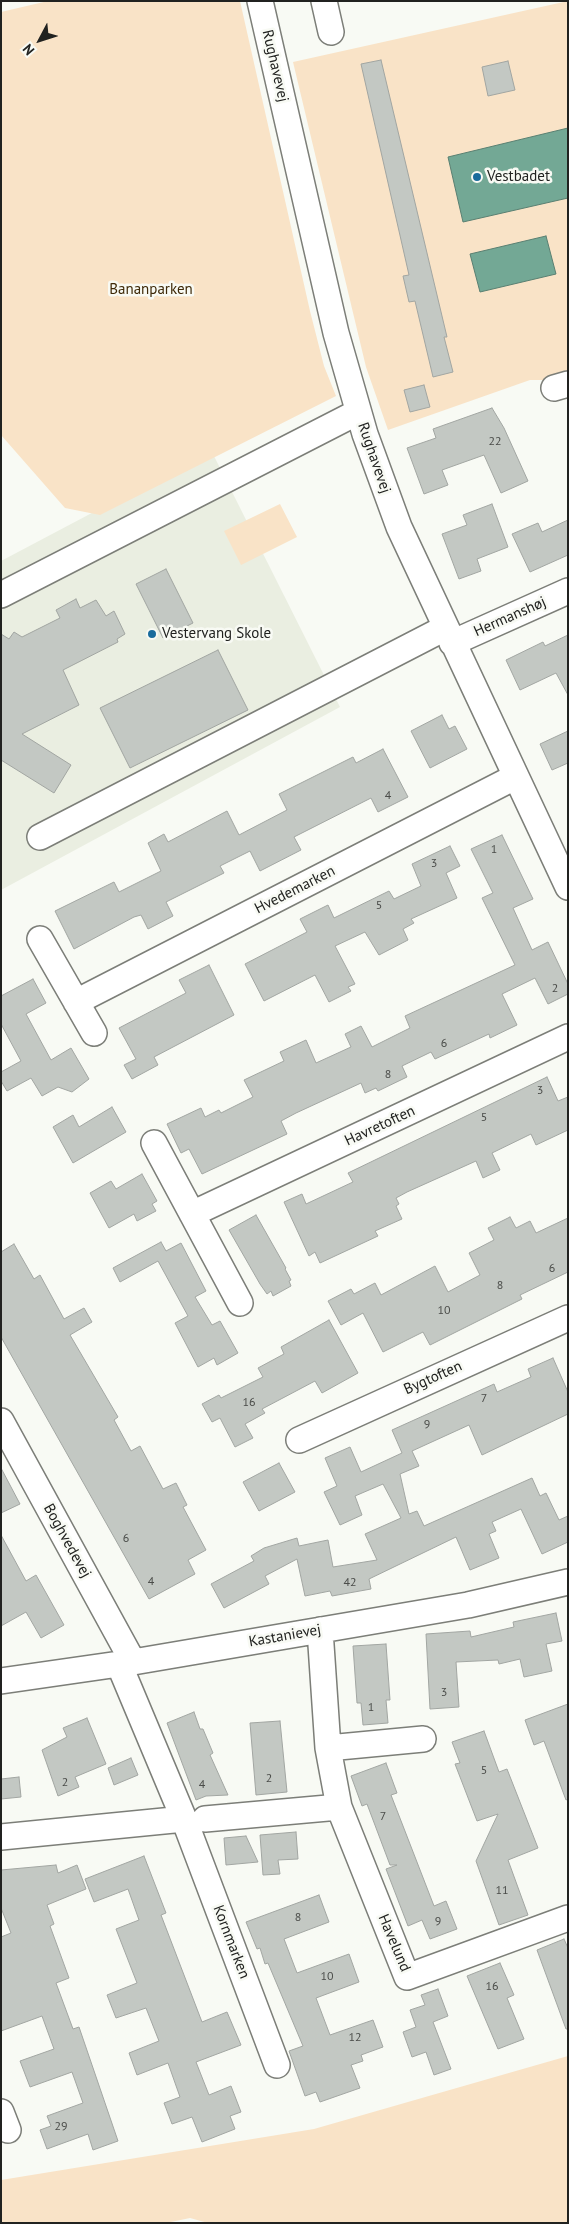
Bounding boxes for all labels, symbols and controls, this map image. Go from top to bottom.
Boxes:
north arrow [15,15,65,65]
street label: Rughavevej [258,28,292,104]
text: N [19,40,38,59]
place label: Vestbadet [487,168,550,186]
marker: Vestbadet [471,171,483,183]
park label: Bananparken [109,281,193,299]
street label: Rughavevej [354,420,394,496]
house number: 22 [488,435,502,449]
street label: Hermanshøj [471,593,549,641]
place label: Vestervang Skole [162,625,271,643]
marker: Vestervang Skole [146,628,158,640]
house number: 4 [385,789,391,803]
house number: 1 [491,843,497,857]
house number: 3 [431,857,437,871]
street label: Hvedemarken [252,862,338,918]
house number: 5 [376,899,382,913]
house number: 2 [552,982,558,996]
house number: 6 [441,1037,447,1051]
house number: 8 [385,1068,391,1082]
house number: 3 [537,1084,543,1098]
street label: Havretoften [342,1102,418,1150]
house number: 5 [481,1111,487,1125]
house number: 6 [549,1262,555,1276]
house number: 8 [497,1279,503,1293]
house number: 10 [437,1304,451,1318]
street label: Bygtoften [401,1357,465,1399]
house number: 7 [481,1392,487,1406]
house number: 16 [242,1396,256,1410]
house number: 9 [424,1418,430,1432]
street label: Boghvedevej [39,1501,95,1581]
house number: 6 [123,1532,129,1546]
house number: 4 [148,1575,154,1589]
house number: 42 [343,1576,357,1590]
street label: Kastanievej [247,1621,323,1651]
house number: 3 [441,1686,447,1700]
house number: 1 [368,1701,374,1715]
house number: 5 [481,1764,487,1778]
house number: 2 [266,1772,272,1786]
house number: 2 [62,1776,68,1790]
house number: 4 [199,1778,205,1792]
house number: 7 [380,1810,386,1824]
house number: 11 [495,1884,509,1898]
street label: Kornmarken [209,1903,253,1981]
house number: 8 [295,1911,301,1925]
street label: Havelund [374,1911,414,1975]
house number: 9 [435,1915,441,1929]
house number: 10 [320,1970,334,1984]
house number: 16 [485,1980,499,1994]
house number: 12 [348,2031,362,2045]
house number: 29 [54,2120,68,2134]

